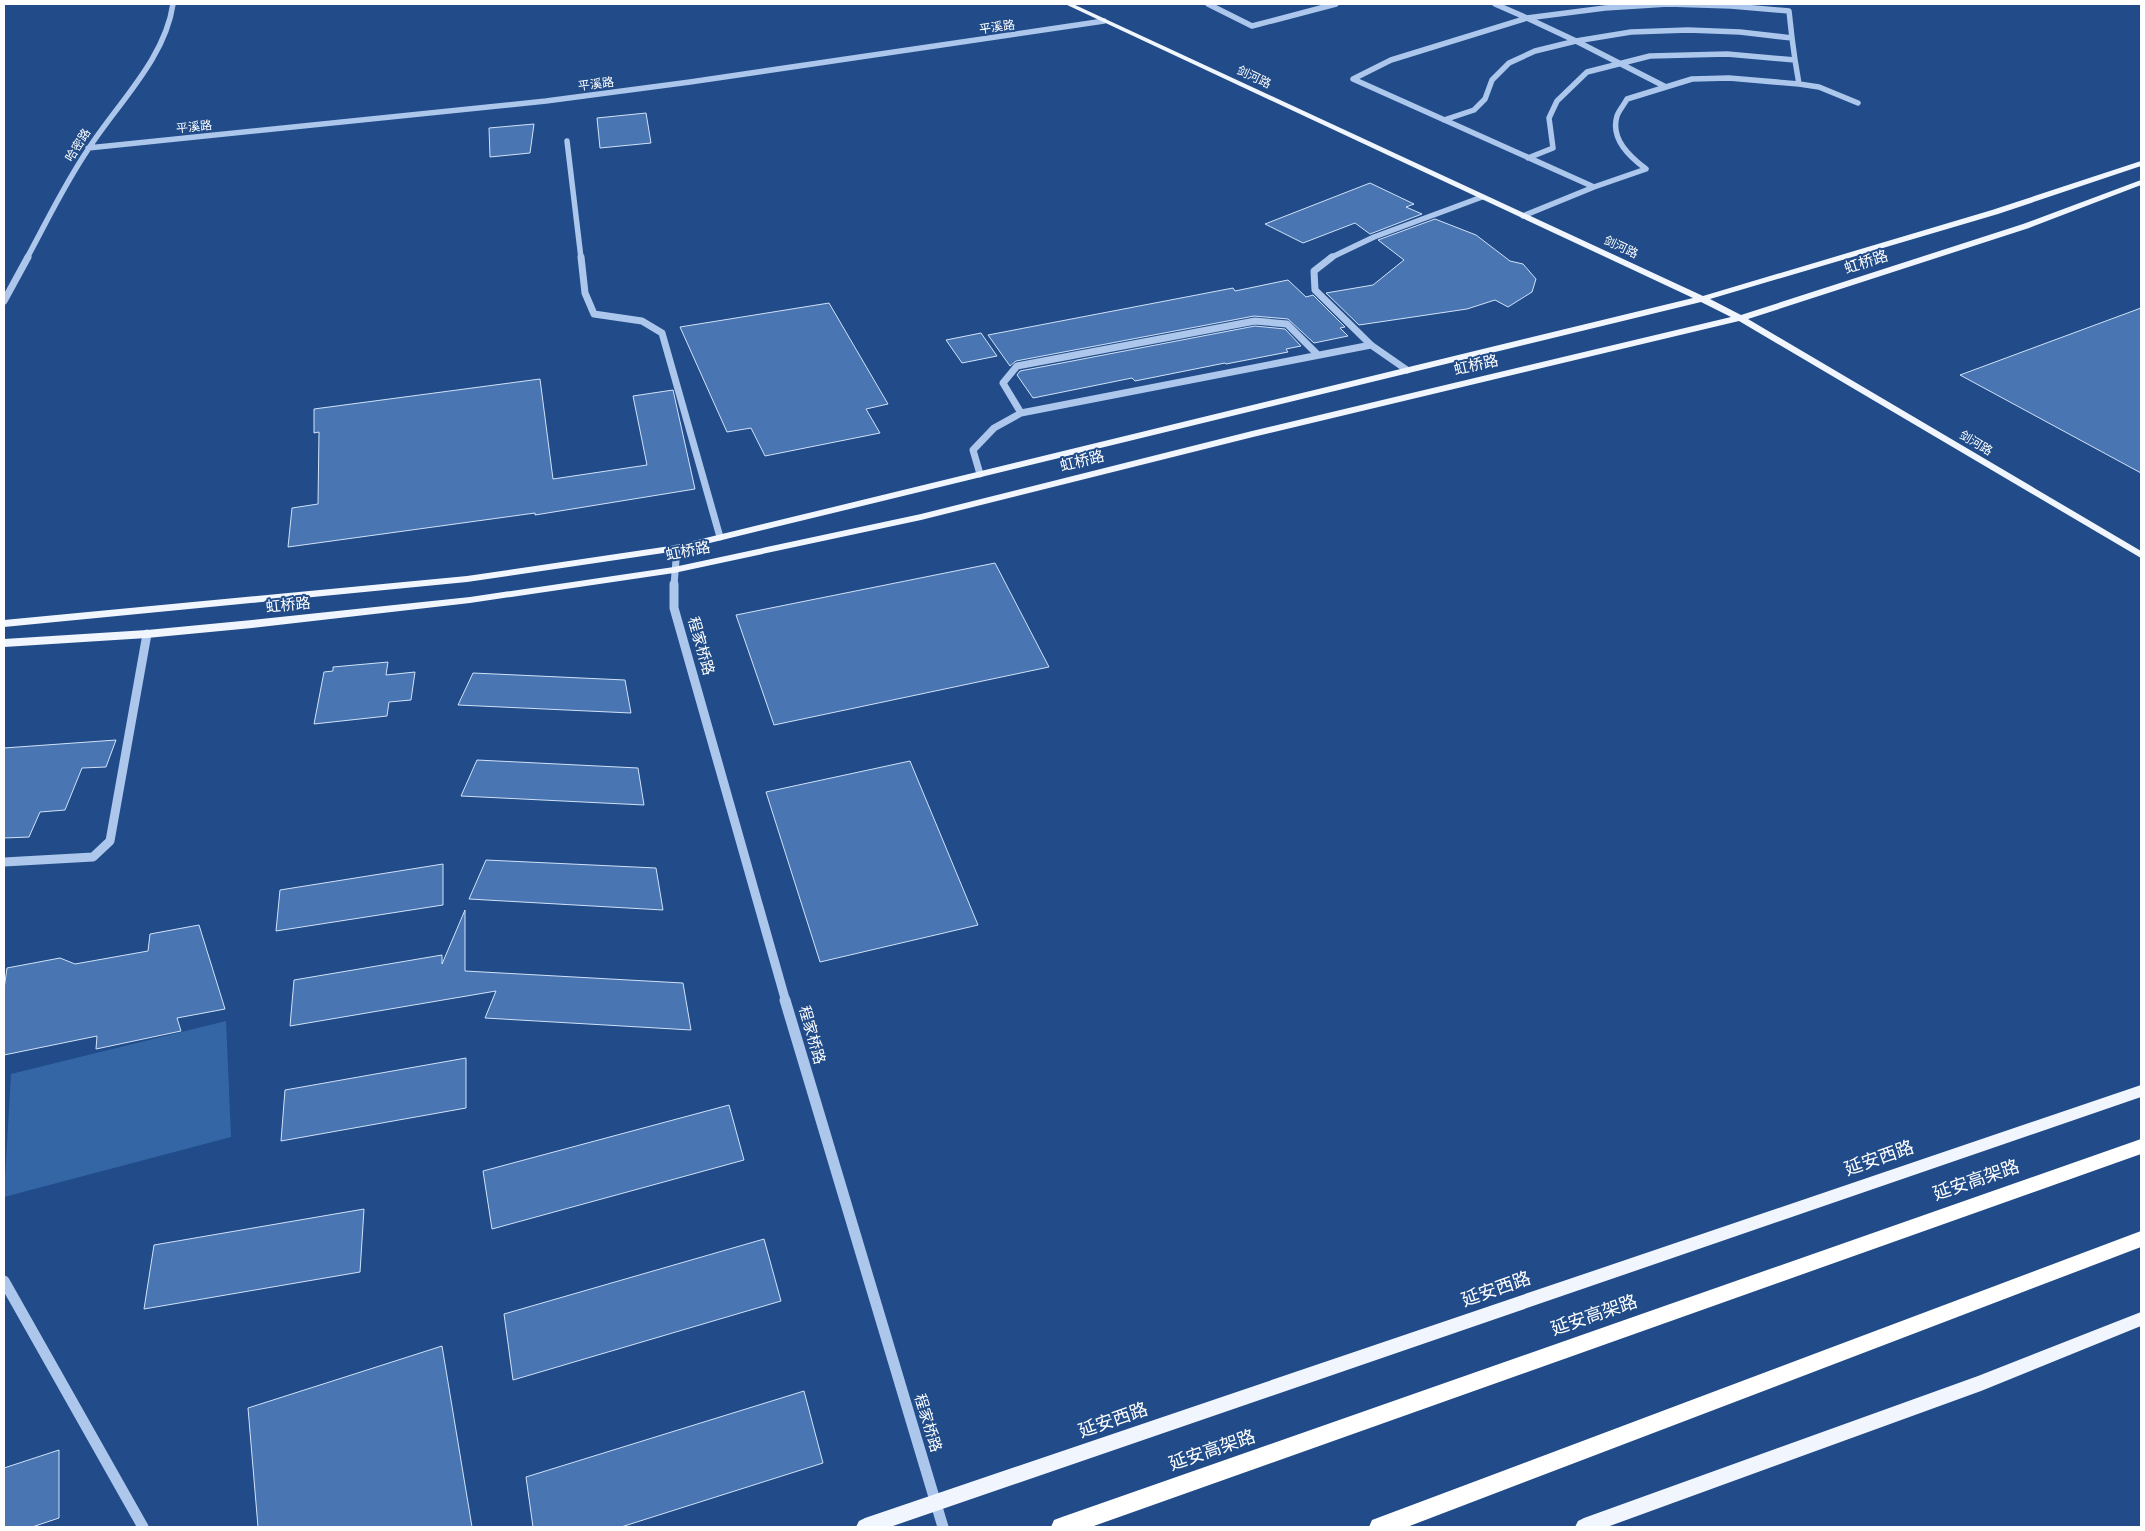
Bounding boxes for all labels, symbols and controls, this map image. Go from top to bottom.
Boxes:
street label: 平溪路 [978,18,1016,36]
street label: 剑河路 [1235,63,1273,91]
street label: 平溪路 [577,75,615,93]
street label: 平溪路 [175,118,213,136]
street label: 哈密路 [63,126,93,164]
street label: 剑河路 [1602,233,1640,261]
street label: 虹桥路 [1842,246,1890,278]
street label: 虹桥路 [1452,351,1500,379]
street label: 剑河路 [1957,428,1995,458]
street label: 虹桥路 [1058,447,1106,475]
street label: 虹桥路 [664,538,712,564]
street label: 虹桥路 [265,594,311,616]
street label: 程家桥路 [684,615,718,677]
street label: 程家桥路 [795,1004,829,1066]
street label: 延安西路 [1841,1136,1916,1179]
street label: 延安高架路 [1930,1155,2022,1204]
street label: 延安西路 [1458,1267,1533,1310]
street label: 延安高架路 [1548,1290,1640,1339]
street label: 程家桥路 [911,1392,945,1454]
street label: 延安西路 [1075,1398,1150,1441]
street label: 延安高架路 [1166,1425,1258,1474]

